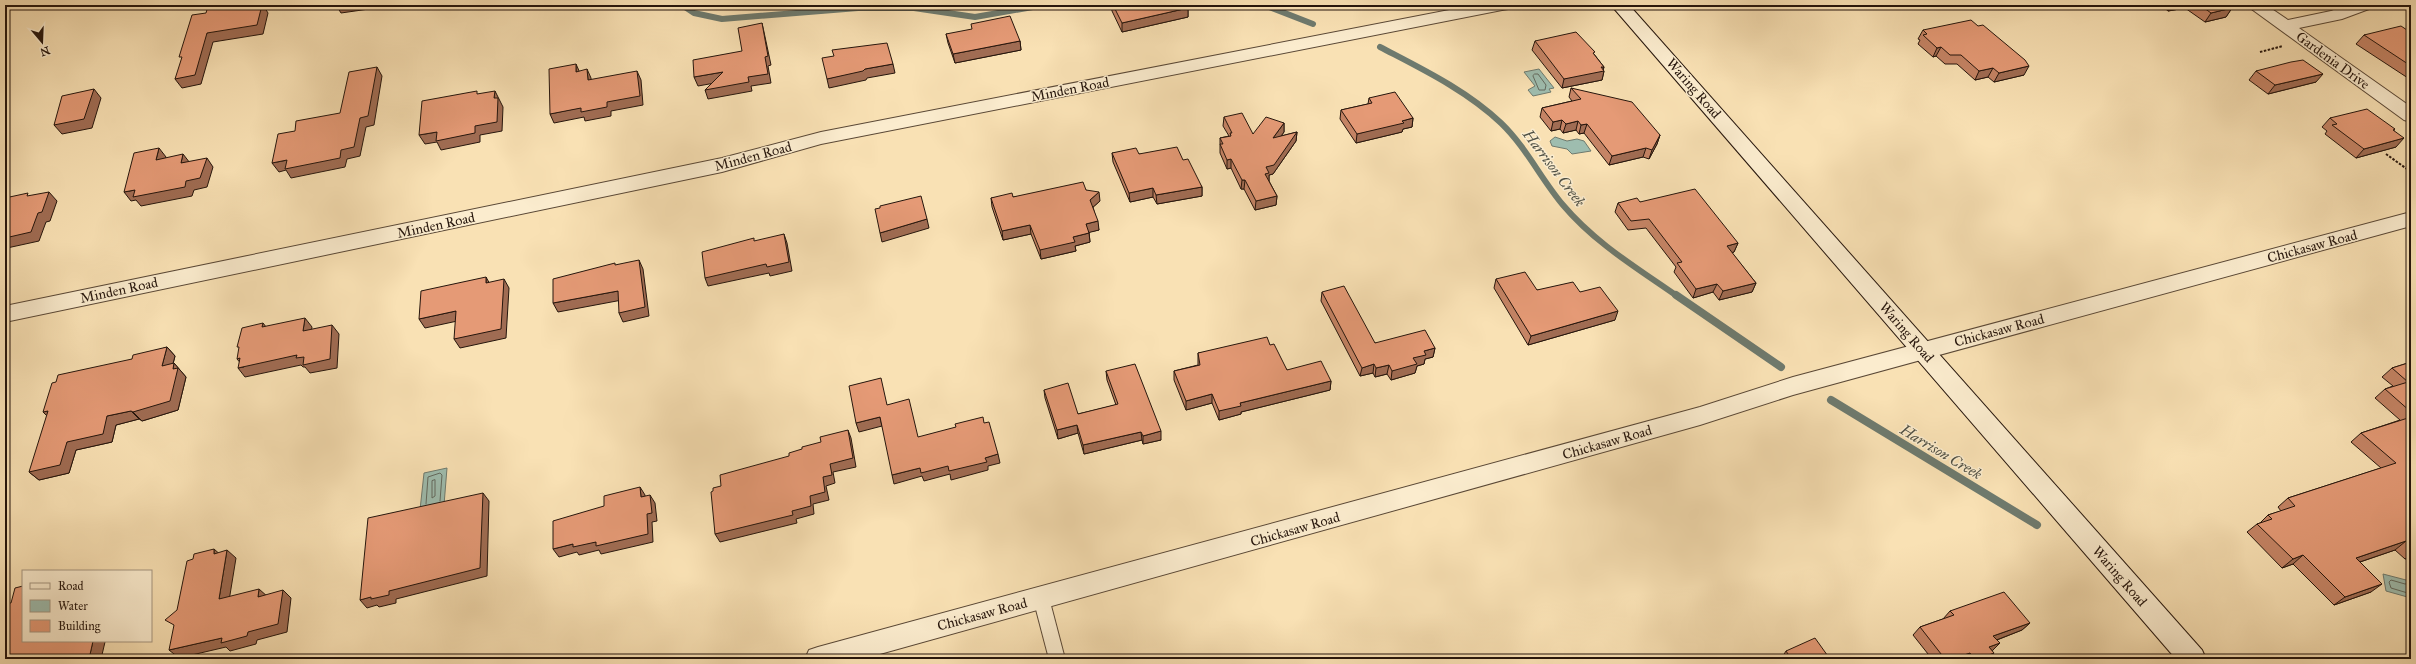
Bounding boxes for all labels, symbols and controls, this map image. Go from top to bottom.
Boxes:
north arrow [22,22,62,62]
street label: Gardenia Drive [2293,28,2373,93]
text: N [38,43,52,59]
street label: Waring Road [1663,55,1725,122]
street label: Minden Road [1030,74,1111,105]
water label: Harrison Creek [1518,125,1589,210]
street label: Minden Road [713,138,794,175]
street label: Minden Road [396,209,477,242]
street label: Chickasaw Road [2265,226,2359,267]
street label: Minden Road [79,274,160,307]
street label: Waring Road [1876,299,1938,366]
street label: Chickasaw Road [1952,310,2046,351]
water label: Harrison Creek [1896,420,1985,484]
street label: Chickasaw Road [1560,422,1654,463]
street label: Chickasaw Road [1248,509,1342,550]
street label: Waring Road [2089,543,2151,610]
legend [22,570,152,642]
text: Road [58,579,84,593]
street label: Chickasaw Road [935,594,1029,635]
text: Water [58,599,88,613]
text: Building [58,619,101,634]

